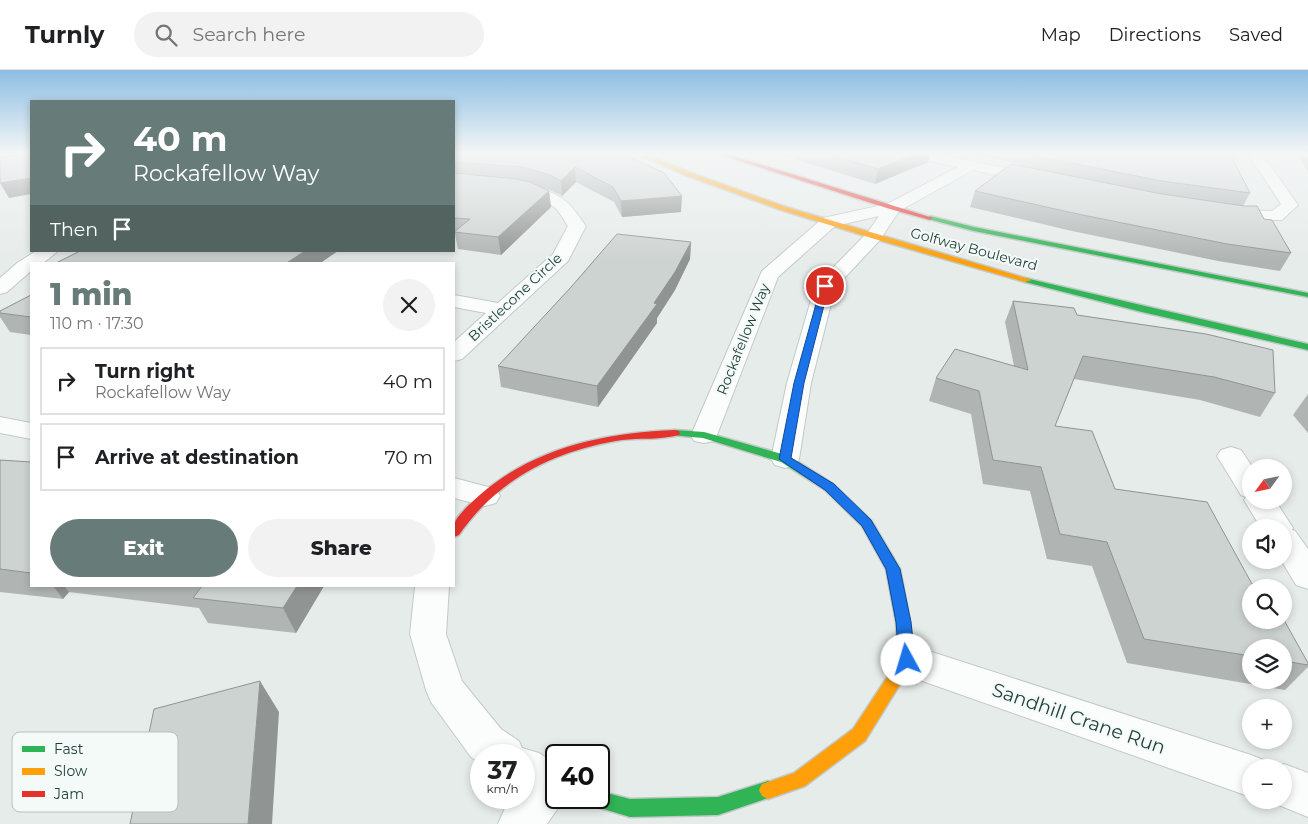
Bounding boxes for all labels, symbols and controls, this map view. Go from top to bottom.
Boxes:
search box [134,12,484,57]
text: Turnly [25,20,104,49]
icon: search [152,21,180,49]
text: Search here [192,23,305,46]
text: Map [1041,24,1081,46]
text: Directions [1109,24,1201,46]
text: Saved [1229,24,1283,46]
text: 40 m [133,117,228,160]
icon: right [50,120,115,185]
text: Rockafellow Way [133,160,320,187]
icon: arrive [108,215,136,243]
text: Then [50,218,98,241]
street label: Golfway Boulevard [908,223,1040,275]
street label: Bristlecone Circle [464,249,566,345]
pin [804,265,846,307]
icon: arrive [811,272,839,300]
text: 1 min [50,276,133,313]
button: close [383,279,435,331]
street label: Rockafellow Way [712,280,774,397]
text: 110 m · 17:30 [50,314,144,333]
text: Turn right [95,360,195,383]
icon: right [52,367,80,395]
text: 40 m [383,370,433,393]
text: Rockafellow Way [95,383,231,402]
icon: arrive [52,443,80,471]
text: Arrive at destination [95,446,299,469]
text: 70 m [384,446,433,469]
north arrow [1242,459,1292,509]
map controls [1242,459,1292,809]
button: Exit [50,519,238,577]
button: Share [248,519,435,577]
button: sound [1242,519,1292,569]
button: search [1242,579,1292,629]
position arrow [880,633,932,685]
button: layers [1242,639,1292,689]
street label: Sandhill Crane Run [989,678,1169,759]
button: + [1242,699,1292,749]
legend [12,732,178,812]
text: Fast [54,740,84,758]
speed limit sign: 40 [545,744,610,809]
text: 37 [487,755,518,785]
button: − [1242,759,1292,809]
text: Slow [54,762,88,780]
text: km/h [486,781,519,796]
text: Jam [53,785,84,803]

